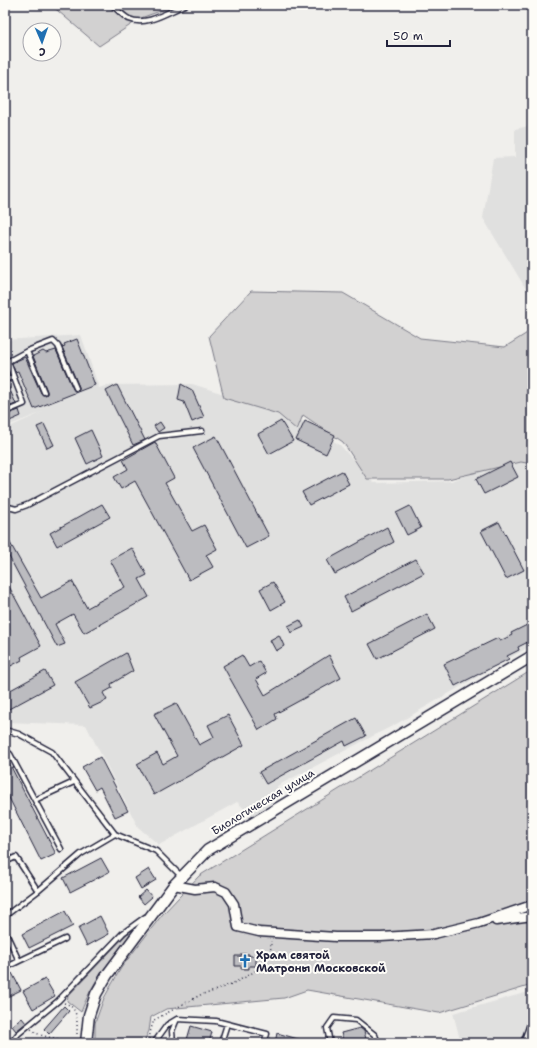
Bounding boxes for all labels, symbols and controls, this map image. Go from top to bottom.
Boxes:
north arrow [22,22,62,62]
scale bar [387,22,450,48]
text: 50 m [393,28,423,44]
text: С [38,44,46,59]
street label: Биологическая улица [209,765,317,839]
place label: Храм святой Матроны Московской [256,948,386,976]
church icon: Храм святой Матроны Московской [237,953,253,969]

